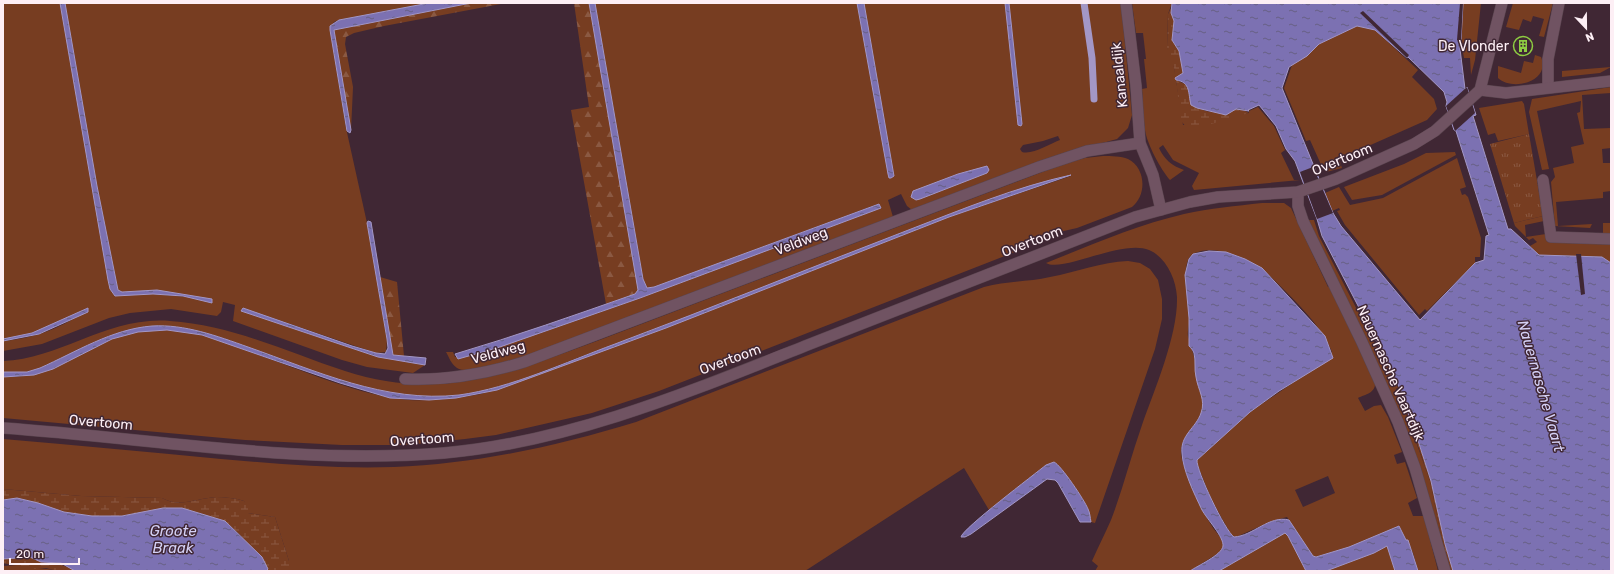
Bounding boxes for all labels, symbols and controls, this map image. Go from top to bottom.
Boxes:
north arrow [1566,8,1606,48]
text: N [1583,29,1596,44]
building icon: De Vlonder [1512,35,1534,57]
place label: De Vlonder [1438,38,1510,55]
street label: Kanaaldijk [1108,41,1131,109]
street label: Overtoom [1309,140,1375,179]
street label: Overtoom [999,222,1065,261]
street label: Veldweg [772,224,830,259]
street label: Nauernasche Vaartdijk [1353,303,1428,444]
water label: Nauernasche Vaart [1514,318,1568,454]
street label: Veldweg [469,337,527,368]
street label: Overtoom [697,341,763,378]
street label: Overtoom [68,411,134,434]
street label: Overtoom [389,429,455,450]
water label: Groote Braak [149,522,197,557]
scale bar [10,540,79,566]
text: 20 m [16,547,44,561]

